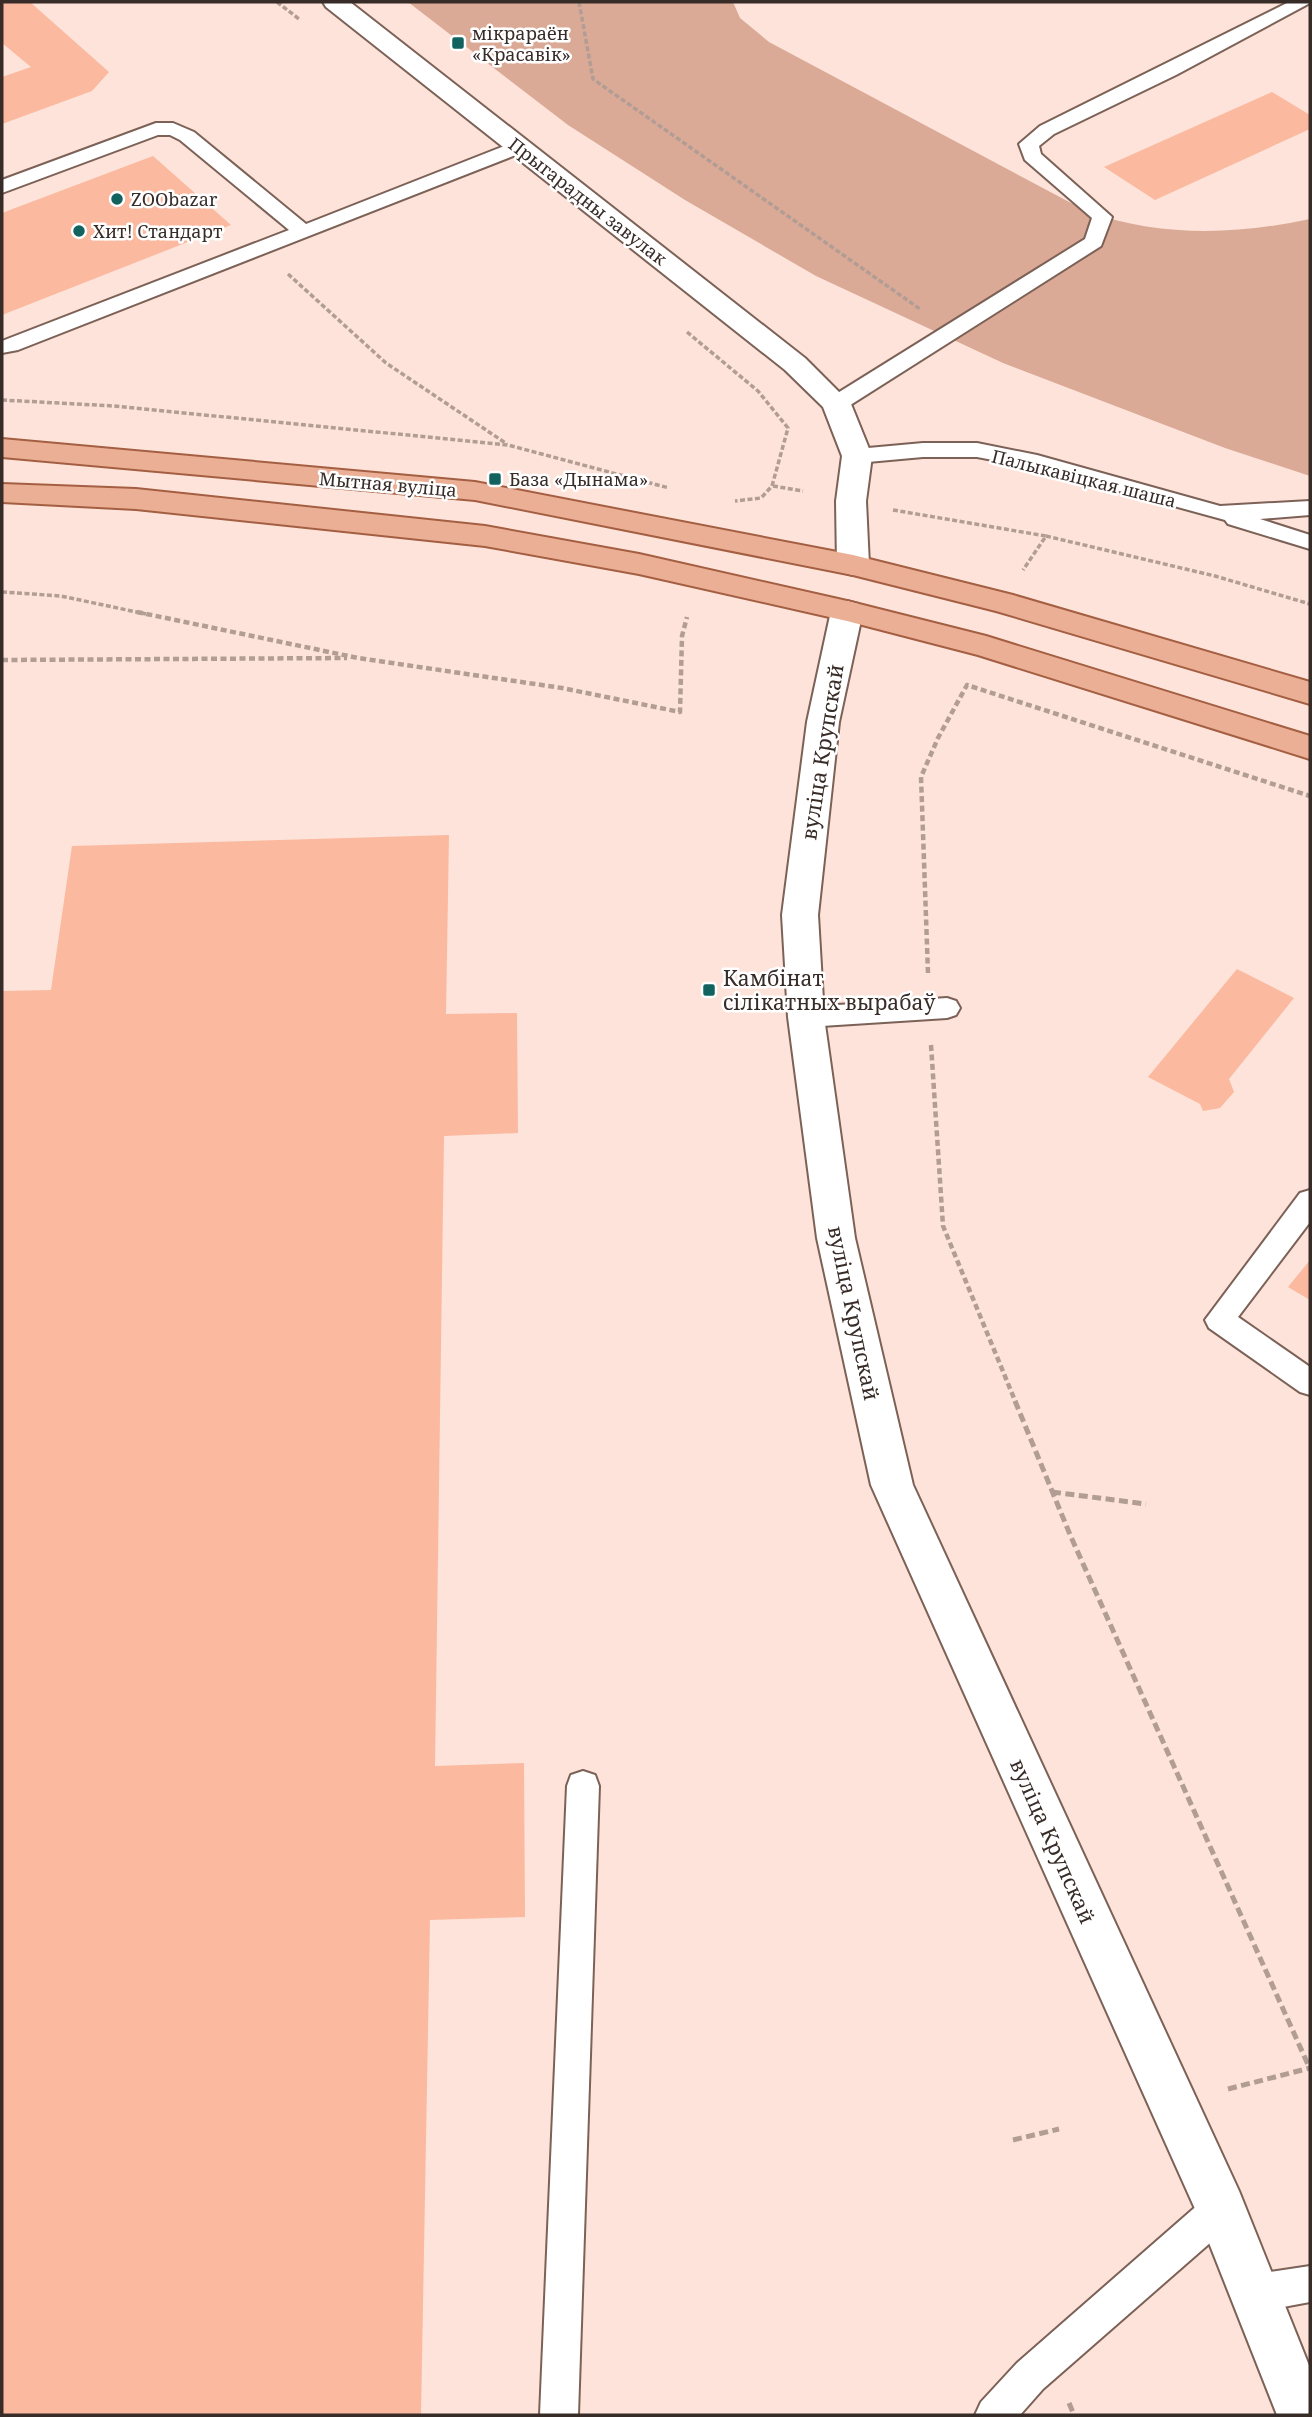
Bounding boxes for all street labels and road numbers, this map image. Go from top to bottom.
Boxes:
street label: Прыгарадны завулак [504,132,672,271]
street label: Палыкавіцкая шаша [989,443,1179,513]
street label: Мытная вуліца [318,466,458,502]
street label: вуліца Крупскай [794,662,850,842]
street label: вуліца Крупскай [822,1223,886,1403]
street label: вуліца Крупскай [1004,1754,1102,1928]

